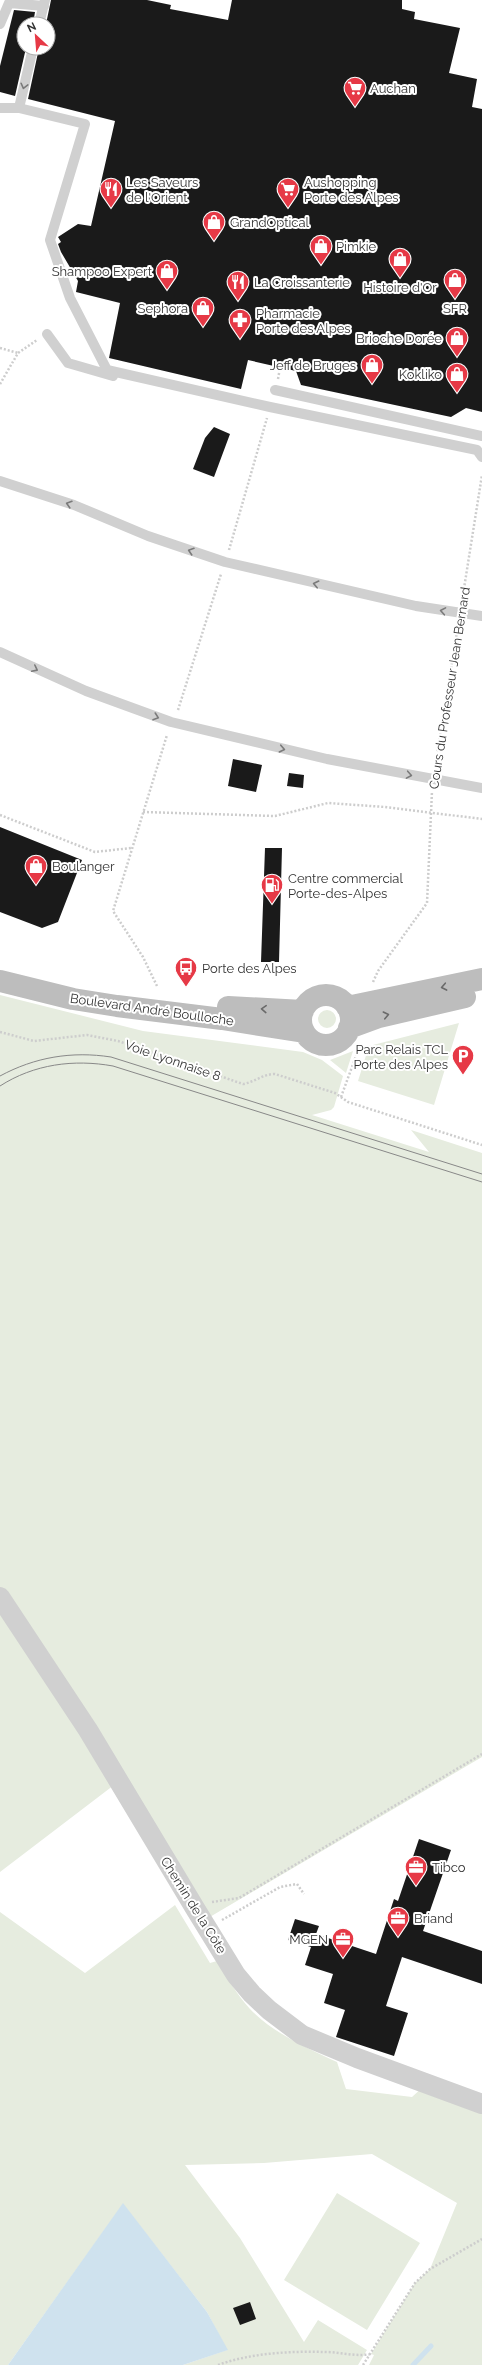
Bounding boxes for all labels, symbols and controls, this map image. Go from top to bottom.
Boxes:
north arrow [16,16,56,56]
text: N [25,20,38,35]
supermarket icon: Auchan [342,75,368,108]
place label: Auchan [370,81,416,96]
one-way arrow [21,83,29,89]
place label: Les Saveurs de l'Orient [126,175,198,205]
place label: Aushopping Porte des Alpes [304,175,399,205]
restaurant icon: Les Saveurs de l'Orient [98,176,124,209]
supermarket icon: Aushopping Porte des Alpes [275,176,301,209]
shop icon: GrandOptical [201,209,227,242]
place label: GrandOptical [230,215,310,230]
shop icon: Pimkie [308,233,334,266]
place label: Pimkie [336,239,377,254]
shop icon: Histoire d'Or [387,246,413,279]
shop icon: Shampoo Expert [154,258,180,291]
place label: Shampoo Expert [52,264,153,279]
shop icon: SFR [442,267,468,300]
restaurant icon: La Croissanterie [225,269,251,302]
place label: La Croissanterie [254,275,350,290]
place label: Histoire d'Or [363,280,437,295]
shop icon: Sephora [190,295,216,328]
place label: Sephora [138,301,188,316]
place label: SFR [443,301,467,316]
place label: Pharmacie Porte des Alpes [256,306,351,336]
pharmacy icon: Pharmacie Porte des Alpes [227,307,253,340]
shop icon: Brioche Dorée [444,325,470,358]
place label: Brioche Dorée [356,331,442,346]
shop icon: Jeff de Bruges [359,352,385,385]
place label: Jeff de Bruges [270,358,356,373]
shop icon: Kokliko [444,361,470,394]
place label: Kokliko [399,367,442,382]
one-way arrow [66,500,73,509]
one-way arrow [187,547,194,556]
one-way arrow [313,581,319,589]
street label: Cours du Professeur Jean Bernard [426,586,473,790]
one-way arrow [440,607,446,616]
one-way arrow [31,664,38,672]
one-way arrow [152,712,159,721]
one-way arrow [279,744,285,752]
one-way arrow [406,770,412,779]
shop icon: Boulanger [23,853,49,886]
place label: Boulanger [52,859,115,874]
place label: Centre commercial Porte-des-Alpes [288,871,403,901]
fuel station icon: Centre commercial Porte-des-Alpes [259,872,285,905]
bus stop icon: Porte des Alpes [173,955,199,988]
place label: Porte des Alpes [202,961,297,976]
one-way arrow [441,982,447,990]
street label: Boulevard André Boulloche [69,991,235,1028]
one-way arrow [261,1005,267,1013]
one-way arrow [382,1012,389,1020]
street label: Voie Lyonnaise 8 [123,1037,223,1084]
place label: Parc Relais TCL Porte des Alpes [353,1042,448,1072]
parking icon: Parc Relais TCL Porte des Alpes [450,1043,476,1076]
street label: Chemin de la Côte [158,1854,230,1957]
office icon: Tibco [403,1854,429,1887]
place label: Tibco [432,1860,466,1875]
office icon: Briand [385,1905,411,1938]
place label: Briand [414,1911,453,1926]
office icon: MGEN [330,1926,356,1959]
place label: MGEN [289,1932,328,1947]

